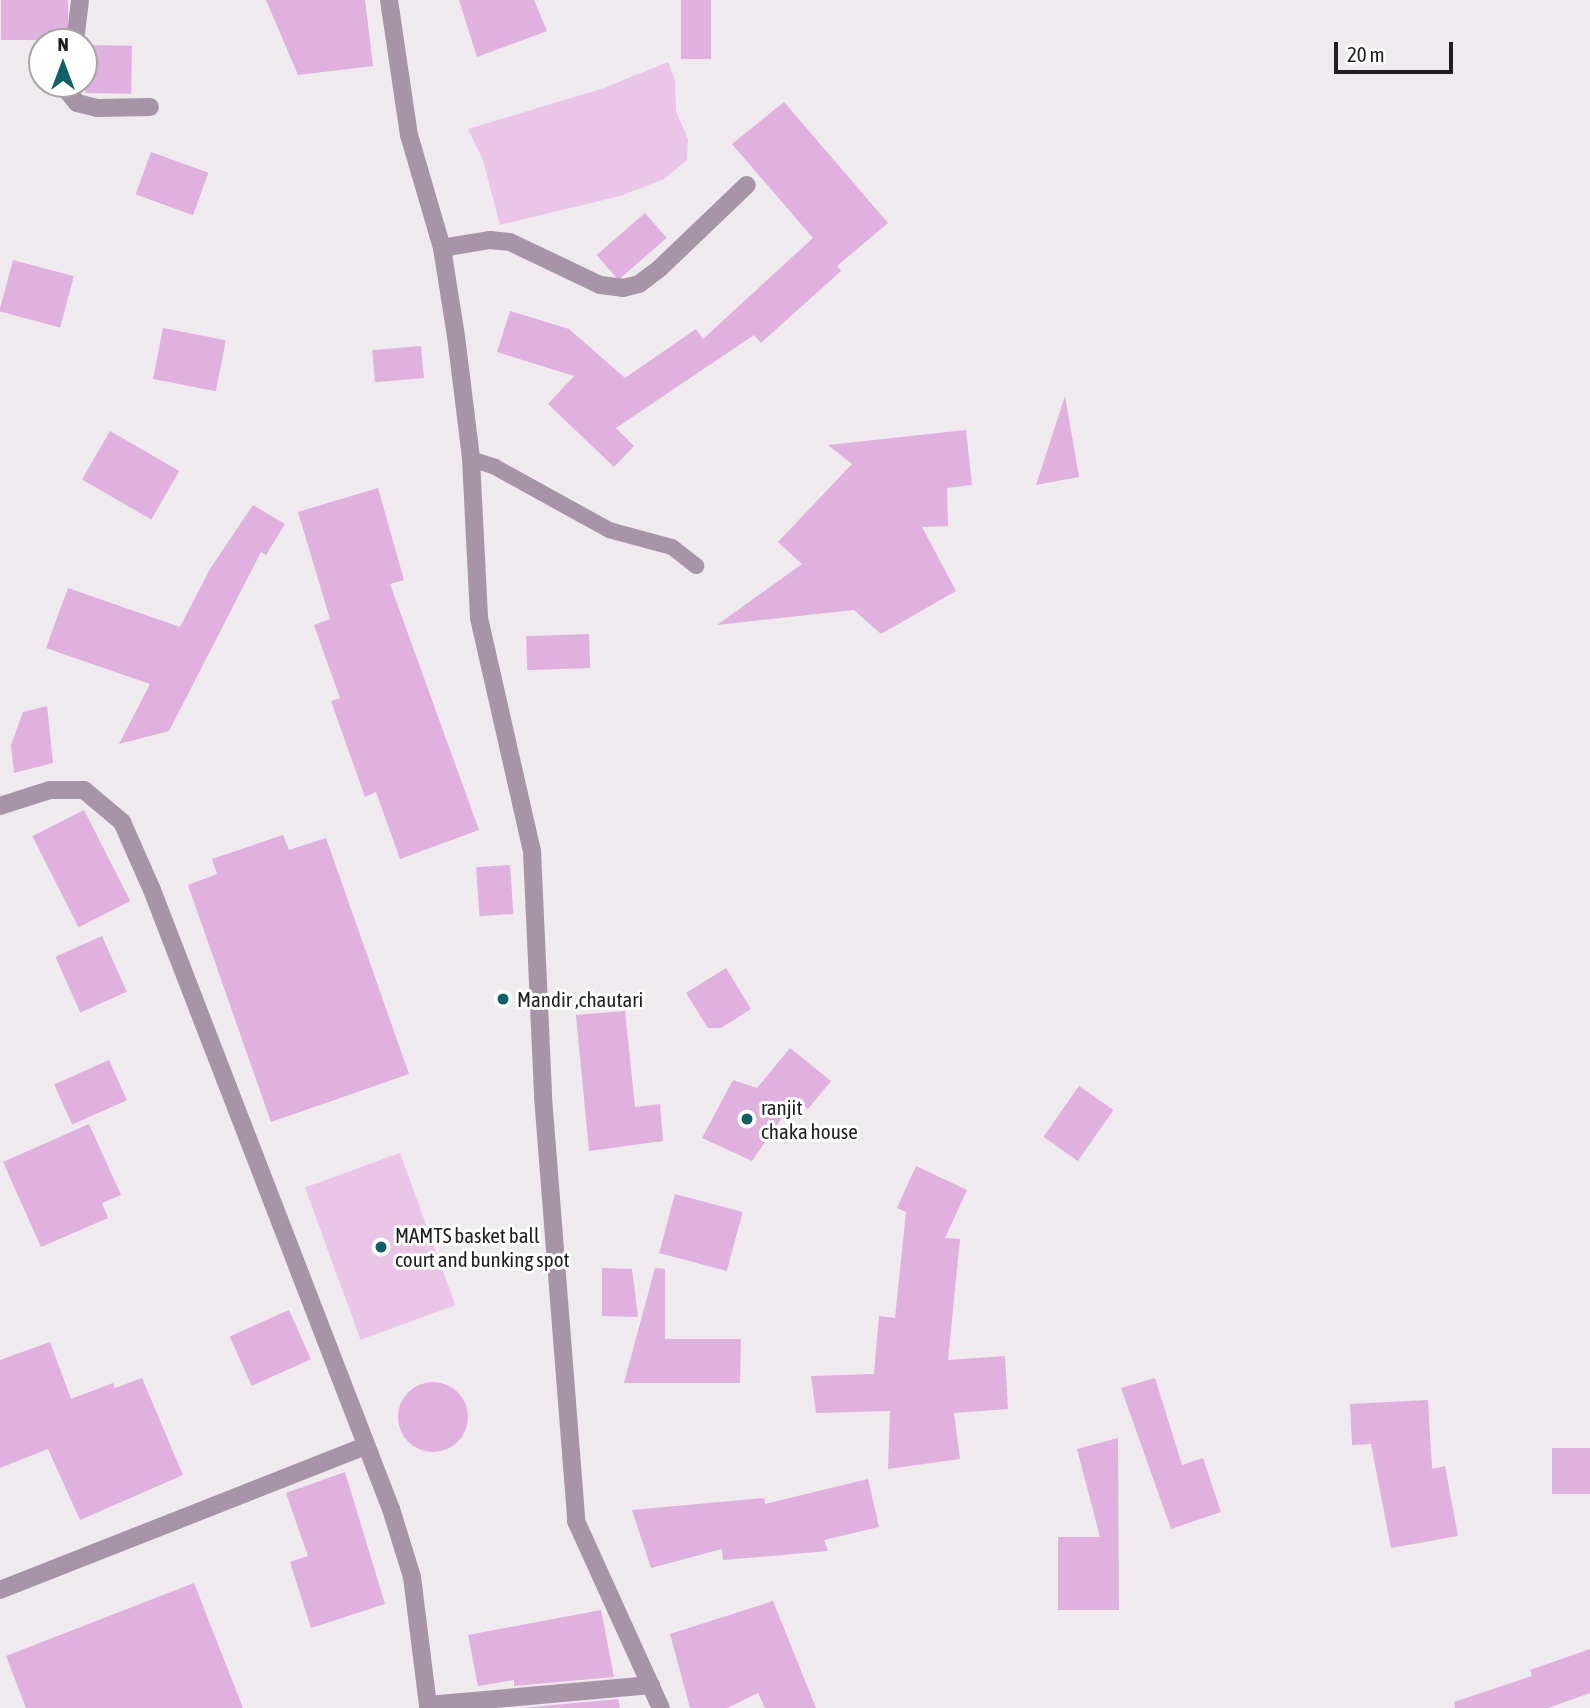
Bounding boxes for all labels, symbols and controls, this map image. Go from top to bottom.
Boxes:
north arrow [28,28,98,98]
scale bar [1338,28,1457,72]
text: N [57,33,69,55]
text: 20 m [1347,42,1385,66]
place label: Mandir ,chautari [517,986,643,1012]
marker: Mandir ,chautari [495,991,511,1007]
place label: ranjit chaka house [761,1094,858,1144]
marker: ranjit chaka house [739,1111,755,1127]
place label: MAMTS basket ball court and bunking spot [395,1222,570,1272]
marker: MAMTS basket ball court and bunking spot [373,1239,389,1255]

